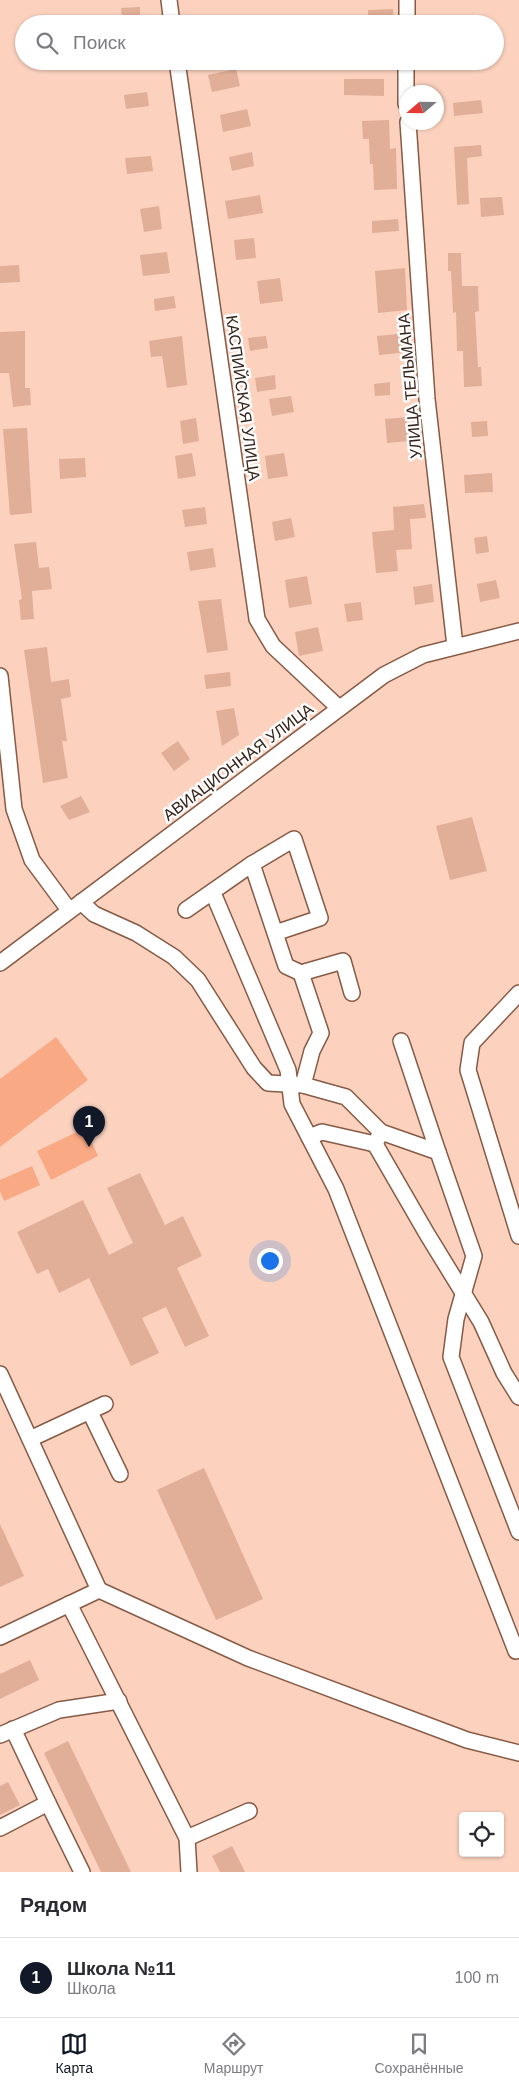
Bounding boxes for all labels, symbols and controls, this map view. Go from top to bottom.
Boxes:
search box [15,15,504,70]
icon: search [33,29,61,57]
text: Поиск [73,32,126,53]
north arrow [399,85,444,130]
street label: УЛИЦА ТЕЛЬМАНА [395,312,425,459]
street label: КАСПИЙСКАЯ УЛИЦА [223,314,264,482]
street label: АВИАЦИОННАЯ УЛИЦА [160,700,317,824]
pin: 1 [73,1106,105,1147]
your location [257,1248,283,1274]
map controls [459,1812,504,1857]
button: locate [459,1812,504,1857]
text: Рядом [20,1893,87,1916]
text: Школа №11 [67,1958,176,1979]
text: 1 [32,1969,40,1986]
text: 100 m [455,1969,499,1986]
text: Школа [67,1980,116,1997]
tab: Карта [55,2030,93,2076]
tab: Маршрут [204,2030,264,2076]
tab: Сохранённые [374,2030,464,2076]

